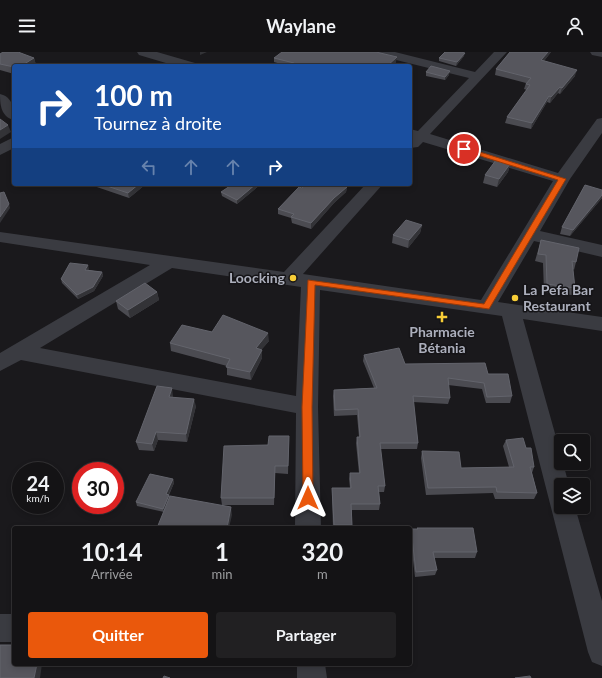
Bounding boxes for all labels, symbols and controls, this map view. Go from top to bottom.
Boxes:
icon: menu [16,15,38,37]
text: Waylane [266,15,336,37]
icon: person [564,15,586,37]
text: 100 m [94,78,173,112]
icon: right [28,80,80,132]
text: Tournez à droite [94,112,222,134]
pin [447,132,481,166]
icon: arrive [453,138,475,160]
icon: left [138,156,160,178]
icon: ahead [180,156,202,178]
icon: ahead [222,156,244,178]
icon: right [264,156,286,178]
place label: Loocking [229,269,286,286]
marker: Loocking [288,273,298,283]
place label: La Pefa Bar Restaurant [523,281,594,314]
marker: La Pefa Bar Restaurant [510,293,520,303]
marker: Pharmacie Bétania [437,312,447,322]
place label: Pharmacie Bétania [409,323,475,356]
map controls [554,434,590,514]
button: search [554,434,590,470]
speed limit sign: 30 [72,462,124,514]
text: 24 [26,471,50,495]
position arrow [287,477,329,519]
button: layers [554,478,590,514]
text: km/h [26,492,50,504]
text: 10:14 [81,537,143,566]
text: 1 [215,537,229,566]
text: 320 [301,537,343,566]
text: Arrivée [91,566,133,582]
text: min [212,566,233,582]
text: m [317,566,328,582]
button: Quitter [28,612,208,658]
button: Partager [216,612,396,658]

